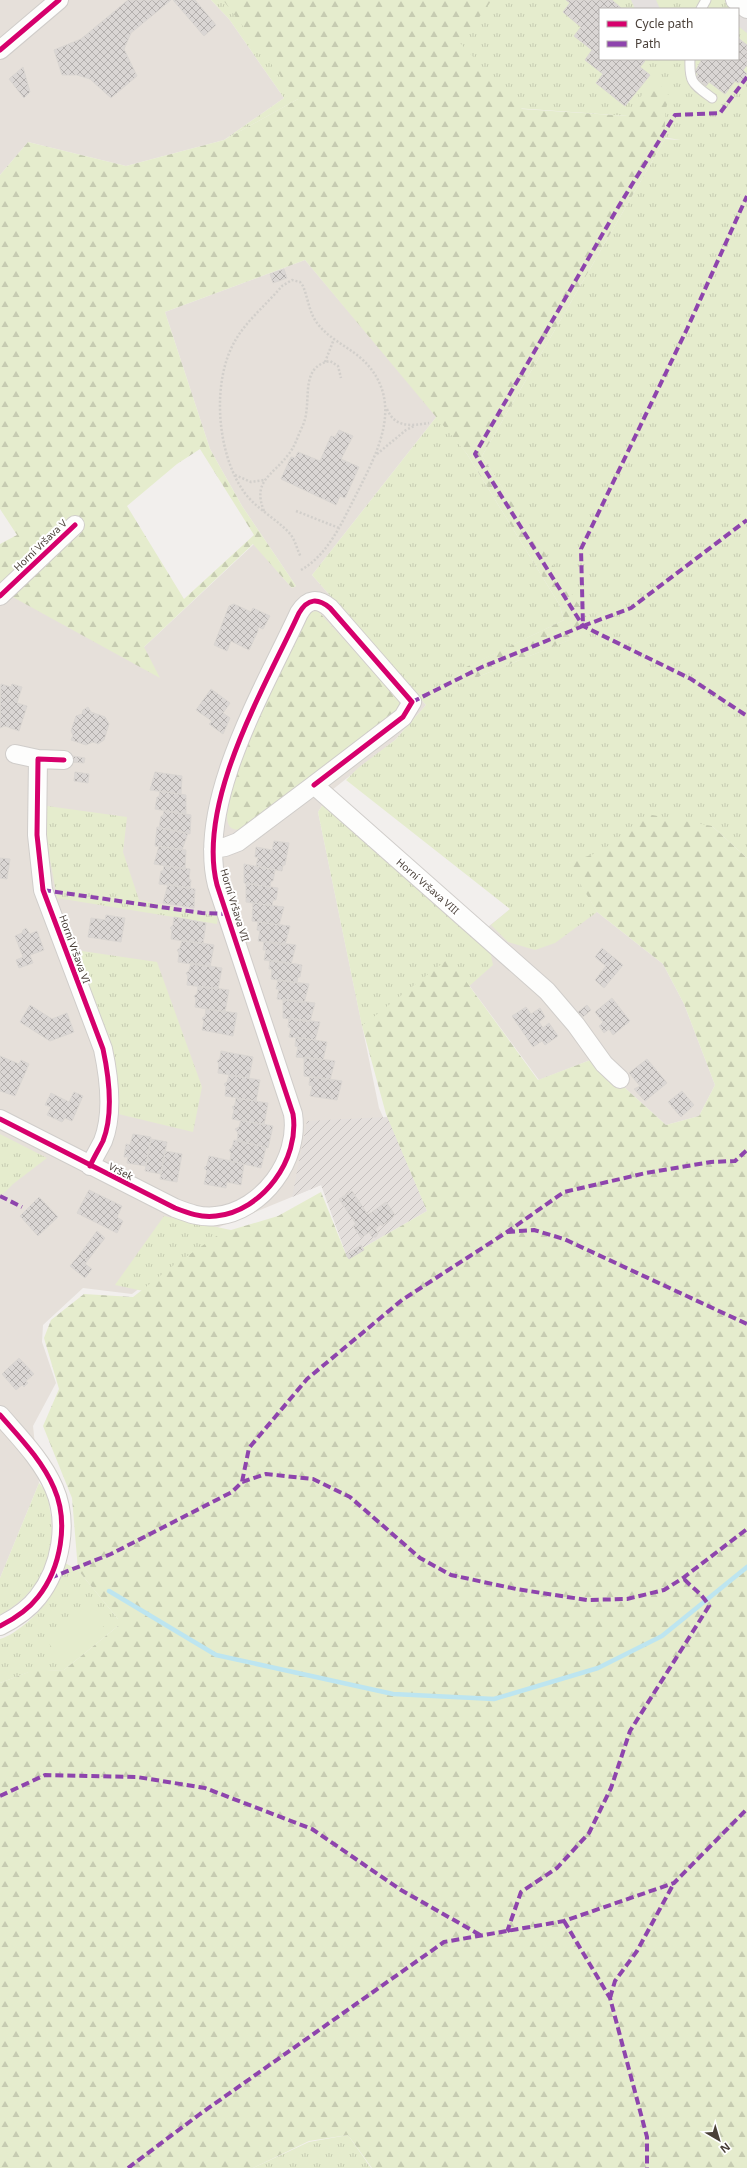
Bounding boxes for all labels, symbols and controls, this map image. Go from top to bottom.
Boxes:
legend [599,8,739,60]
text: Cycle path [635,15,693,32]
text: Path [635,35,661,52]
street label: Horní Vršava V [10,516,70,574]
street label: Horní Vršava VIII [394,855,462,917]
street label: Horní Vršava VII [217,867,253,943]
street label: Horní Vršava VI [56,913,94,985]
street label: Vršek [106,1159,136,1183]
north arrow [699,2120,739,2160]
text: N [717,2140,734,2157]

